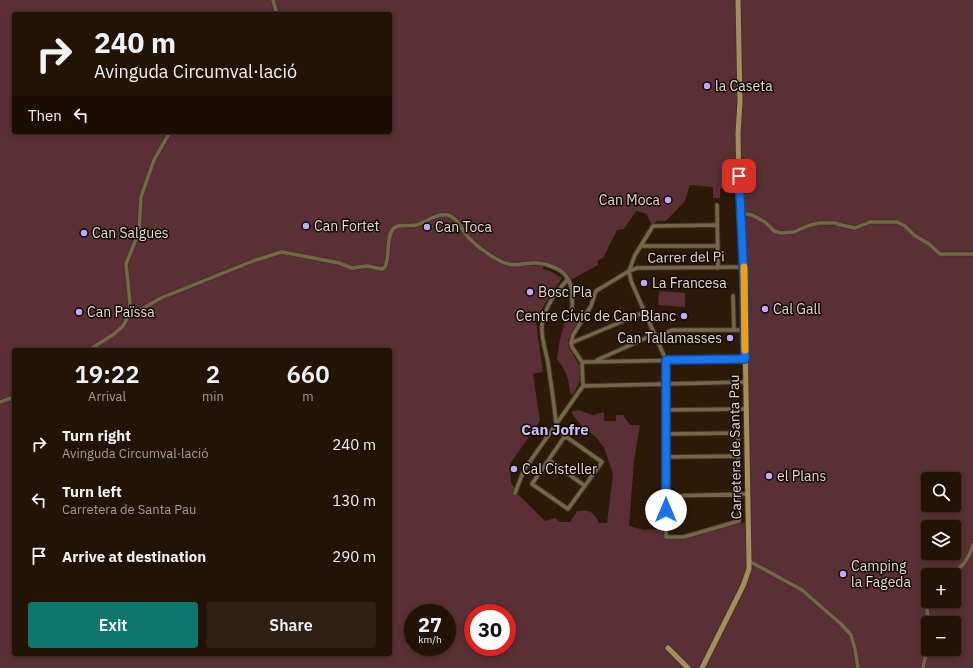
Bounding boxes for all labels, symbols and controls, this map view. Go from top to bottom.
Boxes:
text: 240 m [94,24,176,61]
icon: right [28,28,80,80]
text: Avinguda Circumval·lació [94,60,297,83]
place label: la Caseta [715,77,773,95]
marker: la Caseta [702,81,712,91]
icon: left [70,104,92,126]
text: Then [28,106,62,125]
pin [722,159,756,193]
icon: arrive [728,165,750,187]
place label: Can Moca [599,191,661,209]
marker: Can Moca [663,195,673,205]
place label: Can Fortet [314,217,379,235]
place label: Can Toca [435,218,492,236]
marker: Can Fortet [301,221,311,231]
marker: Can Toca [422,222,432,232]
place label: Can Salgues [92,224,169,242]
marker: Can Salgues [79,228,89,238]
street label: Carrer del Pi [647,247,725,267]
place label: La Francesa [652,274,727,292]
marker: La Francesa [639,278,649,288]
place label: Bosc Pla [538,283,592,301]
marker: Bosc Pla [525,287,535,297]
place label: Cal Gall [773,300,821,318]
place label: Can Païssa [87,303,155,321]
marker: Cal Gall [760,304,770,314]
marker: Can Païssa [74,307,84,317]
place label: Centre Cívic de Can Blanc [516,307,676,325]
marker: Centre Cívic de Can Blanc [679,311,689,321]
place label: Can Tallamasses [617,329,722,347]
marker: Can Tallamasses [725,333,735,343]
text: 19:22 [74,358,140,390]
text: 2 [206,358,220,390]
text: 660 [286,358,330,390]
street label: Carretera de Santa Pau [725,375,745,519]
text: Arrival [88,388,126,405]
text: min [202,388,224,405]
text: m [302,388,314,405]
district label: Can Jofre [521,420,589,439]
text: Turn right [62,426,131,445]
icon: right [28,433,50,455]
text: 240 m [332,435,376,454]
text: Avinguda Circumval·lació [62,445,209,462]
place label: Cal Cisteller [522,460,597,478]
marker: Cal Cisteller [509,464,519,474]
place label: el Plans [777,467,827,485]
marker: el Plans [764,471,774,481]
map controls [921,472,961,656]
button: search [921,472,961,512]
text: Turn left [62,482,122,501]
icon: left [28,489,50,511]
position arrow [645,489,687,531]
text: 130 m [332,491,376,510]
text: Carretera de Santa Pau [62,501,196,518]
button: layers [921,520,961,560]
icon: arrive [28,545,50,567]
text: Arrive at destination [62,547,206,566]
text: 290 m [332,547,376,566]
place label: Camping la Fageda [851,557,911,591]
button: + [921,568,961,608]
marker: Camping la Fageda [838,569,848,579]
button: Exit [28,602,198,648]
button: Share [206,602,376,648]
speed limit sign: 30 [464,604,516,656]
text: 27 [418,611,442,638]
button: − [921,616,961,656]
text: km/h [418,633,442,646]

